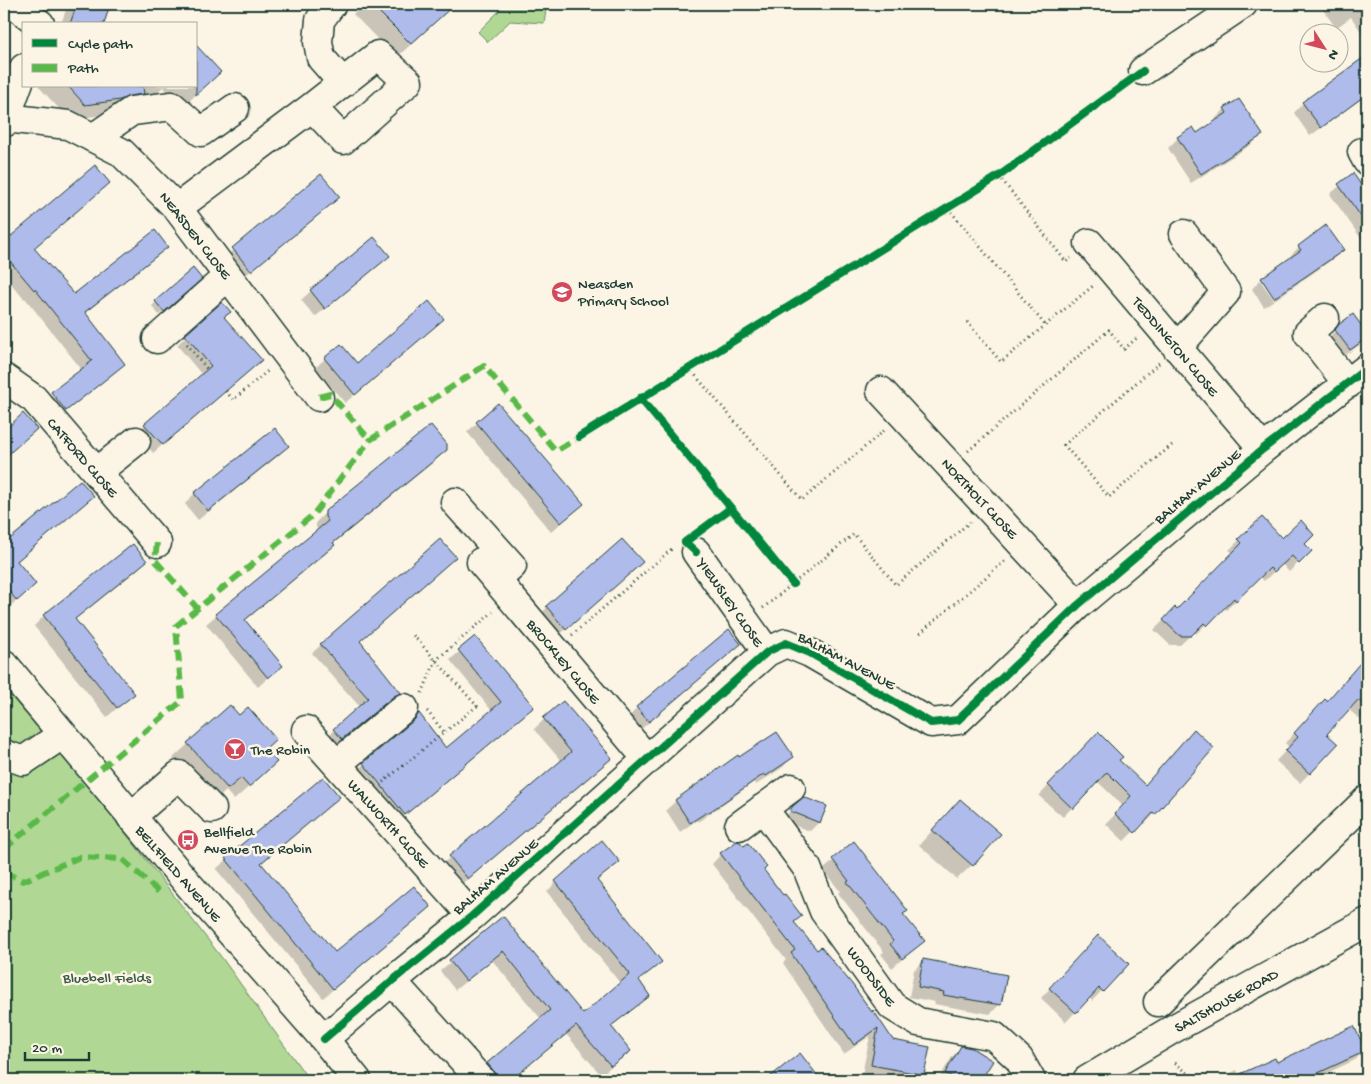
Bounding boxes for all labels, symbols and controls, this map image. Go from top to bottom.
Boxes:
legend [22,22,198,88]
north arrow [1298,22,1348,72]
text: Cycle path [68,36,133,54]
text: N [1323,45,1342,63]
text: Path [67,60,99,78]
street label: NEASDEN CLOSE [155,189,235,284]
place label: Neasden Primary School [577,276,669,311]
school or university icon: Neasden Primary School [550,280,574,304]
street label: TEDDINGTON CLOSE [1127,293,1222,401]
street label: CATFORD CLOSE [42,415,121,502]
street label: BALHAM AVENUE [1150,446,1246,530]
street label: NORTHOLT CLOSE [937,455,1021,544]
street label: YIEWSLEY CLOSE [691,554,767,651]
street label: BROCKLEY CLOSE [521,615,604,709]
street label: BALHAM AVENUE [793,628,898,695]
bar icon: The Robin [223,737,247,761]
place label: The Robin [250,742,310,760]
street label: WALWORTH CLOSE [343,776,433,873]
street label: BELLFIELD AVENUE [130,822,225,927]
place label: Bellfield Avenue The Robin [203,824,312,859]
bus stop icon: Bellfield Avenue The Robin [176,828,200,852]
street label: BALHAM AVENUE [449,835,543,920]
street label: WOODSIDE [842,944,899,1011]
street label: SALTSHOUSE ROAD [1172,966,1282,1038]
park label: Bluebell Fields [62,970,151,988]
scale bar [25,1029,89,1061]
text: 20 m [32,1040,62,1058]

